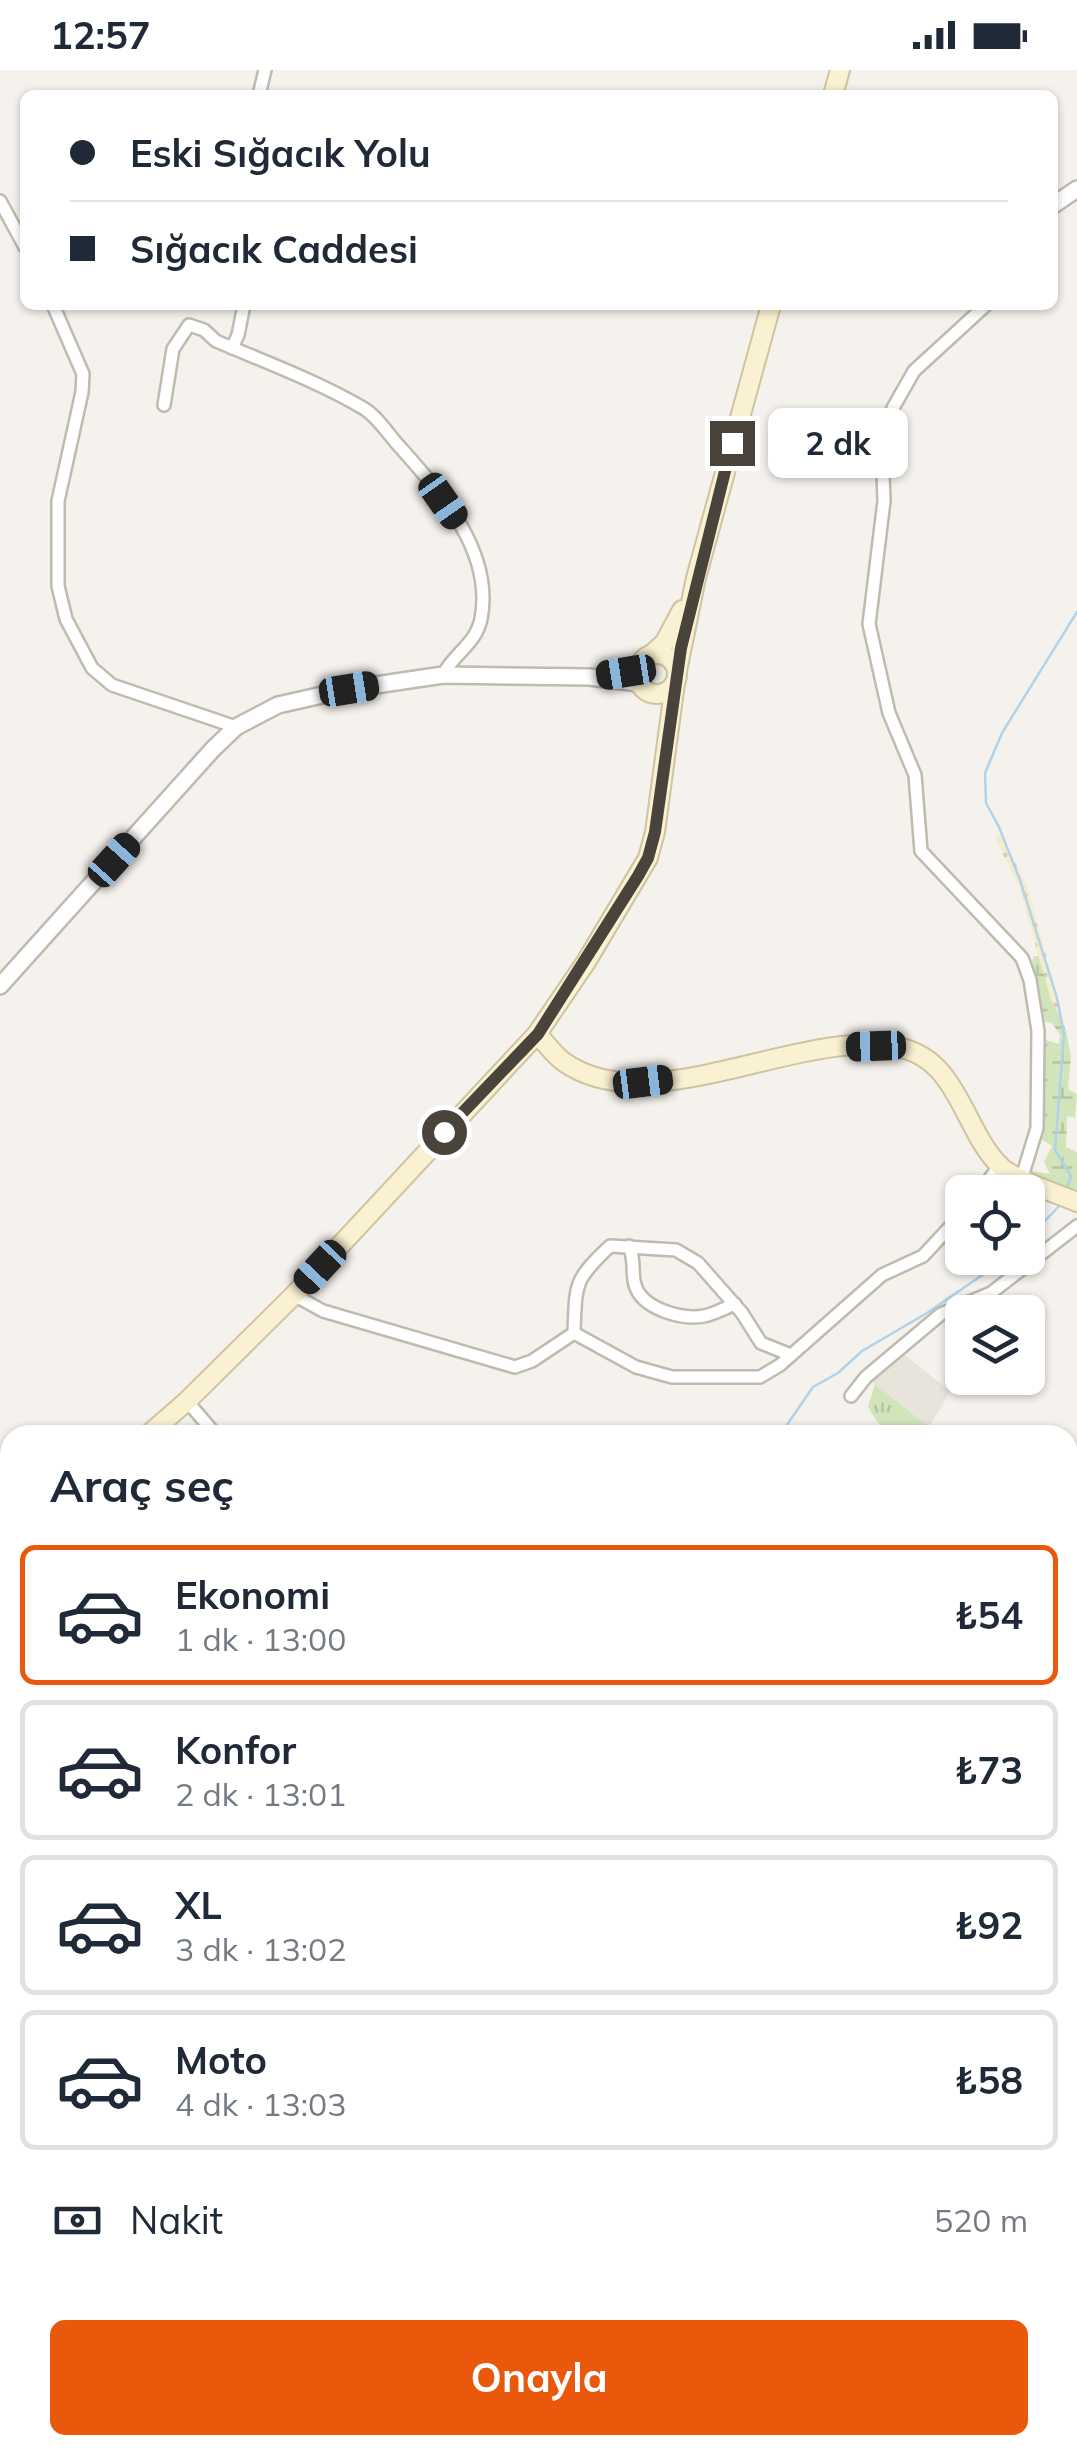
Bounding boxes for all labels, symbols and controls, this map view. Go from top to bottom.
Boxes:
text: 12:57 [50,11,151,59]
text: Eski Sığacık Yolu [130,129,431,177]
text: Sığacık Caddesi [130,225,418,273]
callout: 2 dk [767,408,907,478]
route end [710,421,755,466]
text: 2 dk [805,423,871,463]
car [414,468,472,534]
car [594,652,658,692]
car [317,669,381,709]
car [83,828,145,892]
car [845,1030,907,1062]
car [611,1063,675,1101]
route start [422,1110,467,1155]
map controls [945,1175,1045,1395]
button: locate [945,1175,1045,1275]
car [289,1235,351,1299]
button: layers [945,1295,1045,1395]
text: Araç seç [50,1457,234,1513]
icon: car [55,1570,145,1660]
text: Ekonomi [175,1571,330,1619]
text: ₺54 [955,1591,1023,1639]
text: 1 dk · 13:00 [175,1619,346,1659]
icon: car [55,1725,145,1815]
text: Konfor [175,1726,296,1774]
text: ₺73 [955,1746,1023,1794]
text: 2 dk · 13:01 [175,1774,346,1814]
icon: car [55,1880,145,1970]
text: XL [175,1881,222,1929]
text: ₺92 [955,1901,1023,1949]
text: 3 dk · 13:02 [175,1929,346,1969]
icon: car [55,2035,145,2125]
text: Moto [175,2036,267,2084]
text: ₺58 [955,2056,1023,2104]
text: 4 dk · 13:03 [175,2084,346,2124]
icon: cash [50,2193,105,2248]
text: Nakit [130,2196,223,2244]
text: 520 m [934,2200,1028,2240]
button: Onayla [50,2320,1028,2435]

